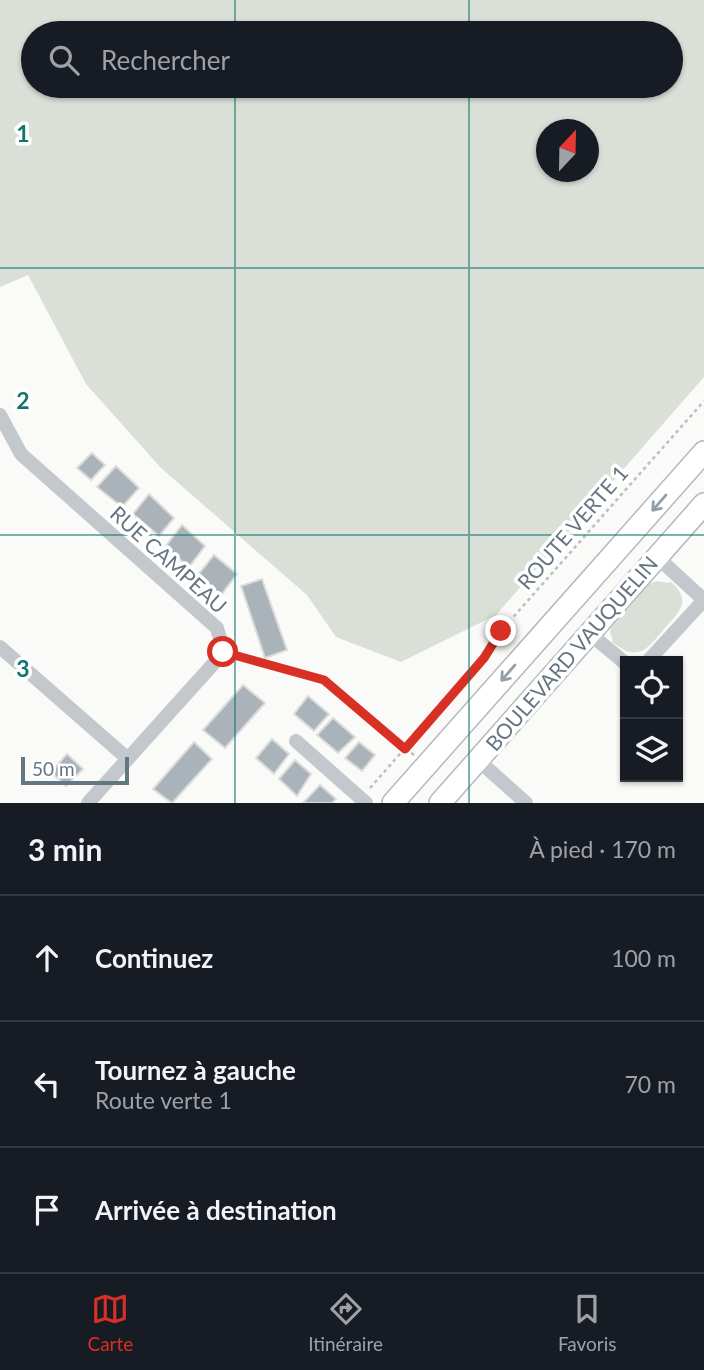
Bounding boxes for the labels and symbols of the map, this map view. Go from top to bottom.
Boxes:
text: 1 [16,119,30,147]
north arrow [536,119,599,182]
text: 2 [16,386,30,414]
street label: ROUTE VERTE 1 [512,460,632,594]
one-way arrow [651,494,667,512]
street label: RUE CAMPEAU [106,500,232,618]
street label: BOULEVARD VAUQUELIN [480,551,662,755]
route end [485,615,516,646]
route start [207,636,238,667]
text: 3 [16,654,30,682]
one-way arrow [500,664,516,682]
scale bar [21,754,130,786]

